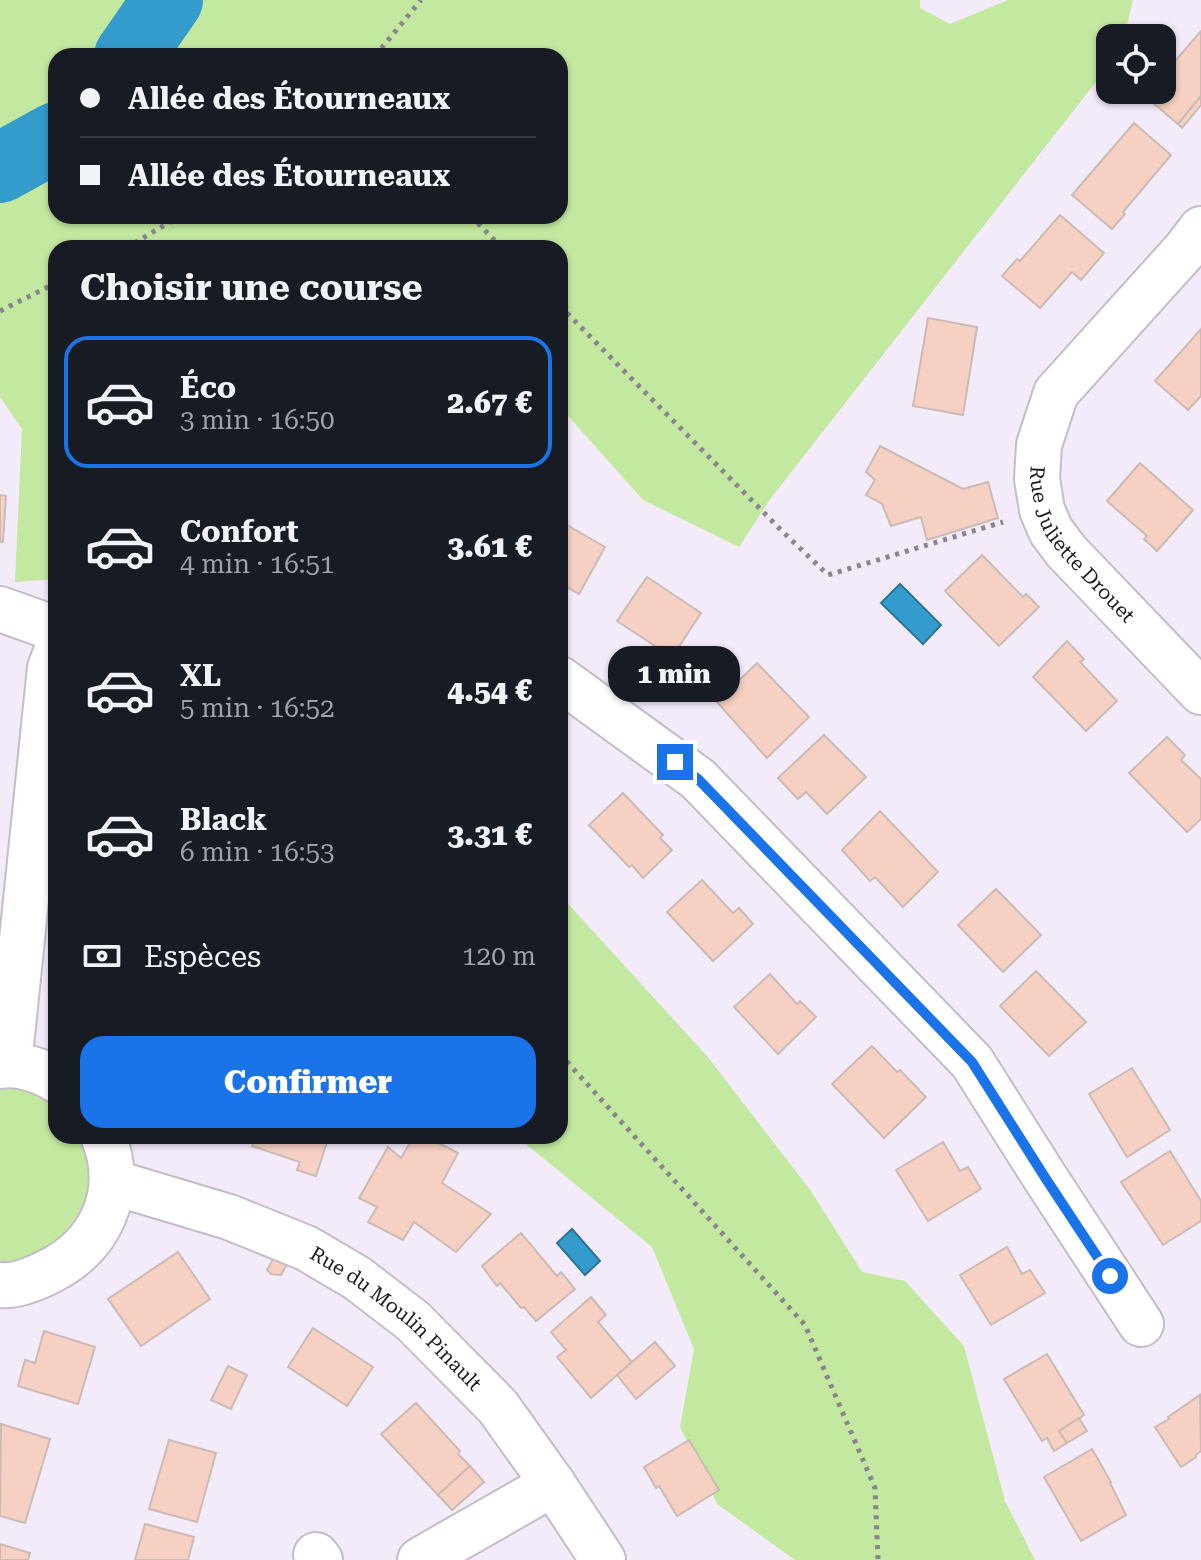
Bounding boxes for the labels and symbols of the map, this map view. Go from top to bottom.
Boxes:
street label: Rue Juliette Drouet [1025,465,1140,628]
callout: 1 min [609,646,741,702]
route end [657,744,693,780]
street label: Rue du Moulin Pinault [306,1241,487,1396]
route start [1092,1258,1128,1294]

